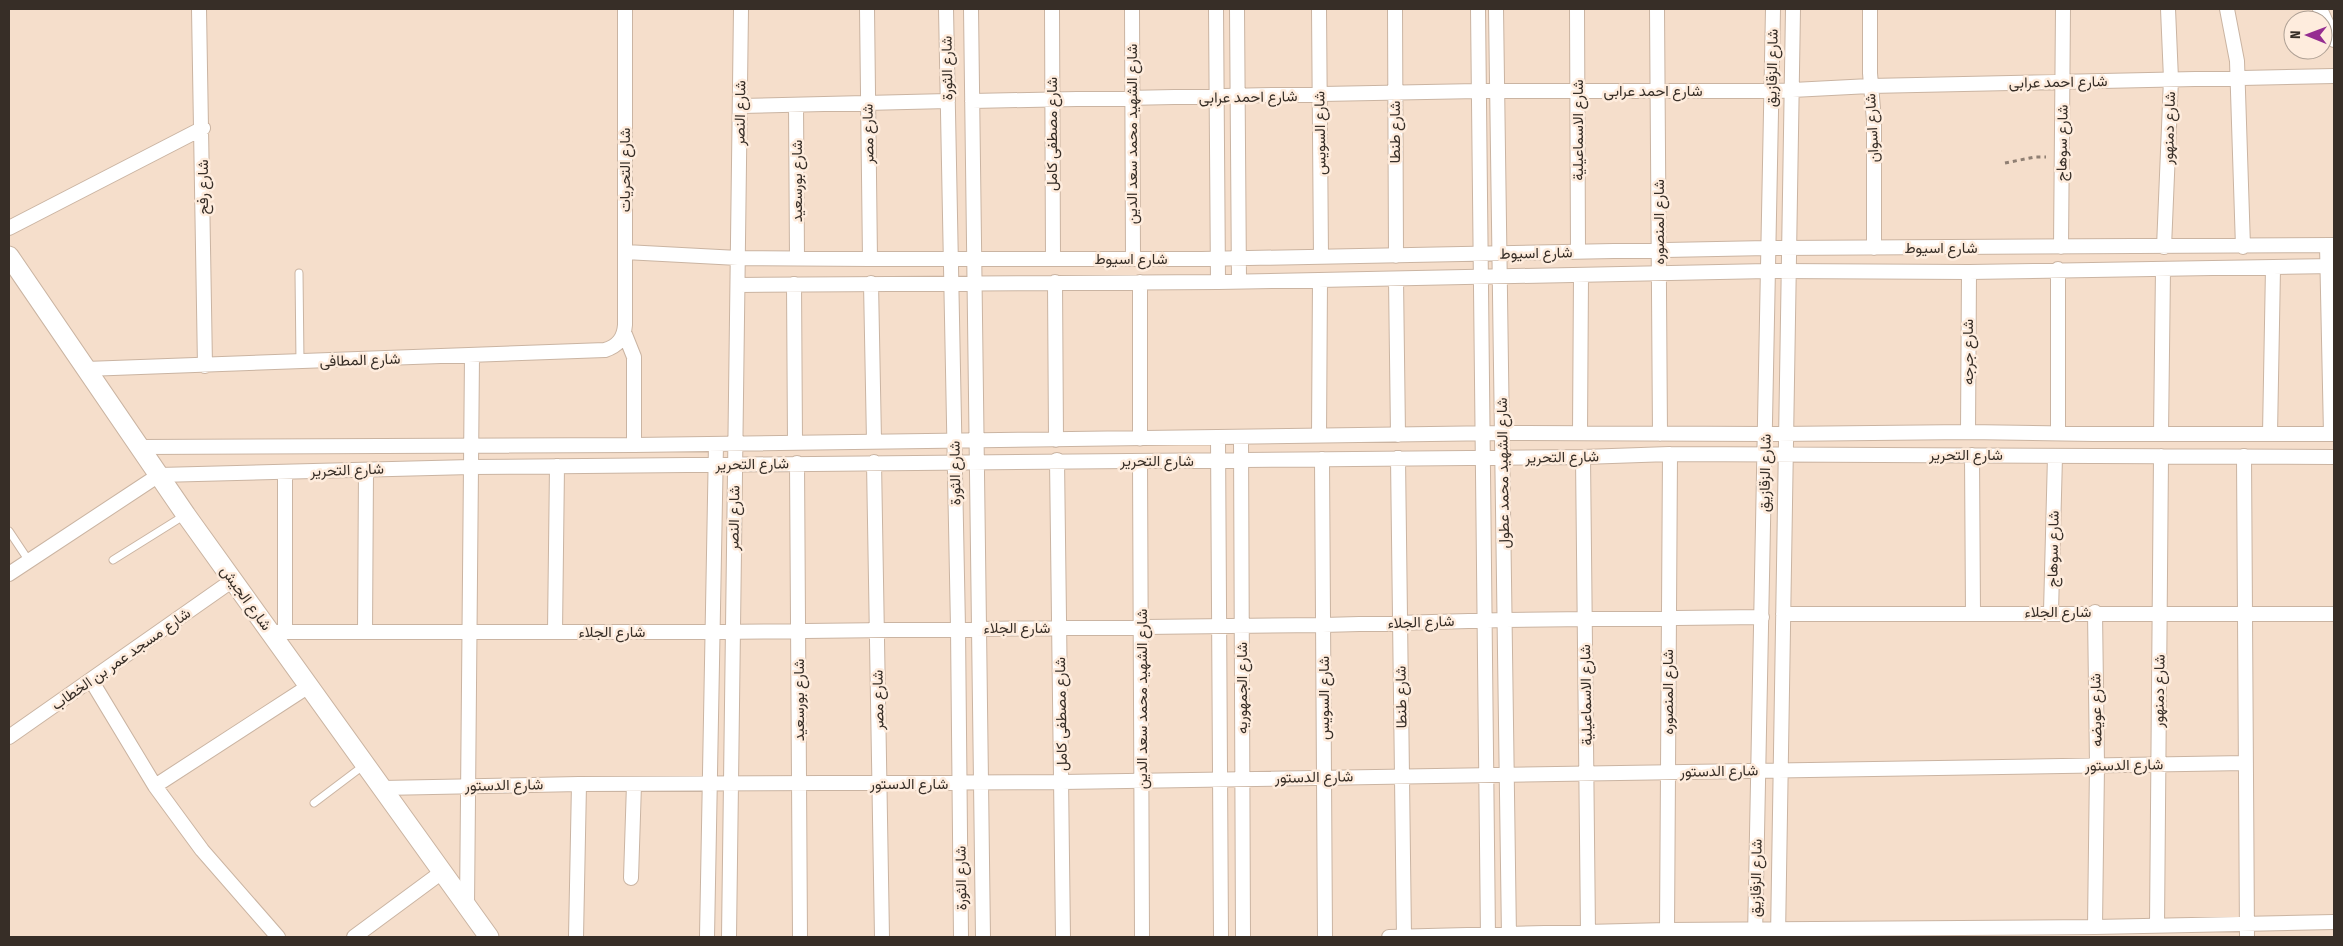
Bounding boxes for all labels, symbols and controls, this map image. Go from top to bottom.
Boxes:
north arrow [2283,10,2333,60]
street label: شارع الزقازيق [1762,28,1784,107]
text: N [2287,30,2304,39]
street label: شارع الثورة [937,35,959,100]
street label: شارع الشهيد محمد سعد الدين [1123,44,1143,224]
street label: شارع احمد عرابى [2008,72,2108,94]
street label: شارع مصطفى كامل [1043,77,1063,191]
street label: شارع الاسماعيلية [1569,79,1589,181]
street label: شارع النصر [730,80,752,147]
street label: شارع احمد عرابى [1604,82,1703,102]
street label: شارع احمد عرابى [1198,87,1298,109]
street label: شارع السويس [1310,91,1332,175]
street label: شارع دمنهور [2159,91,2181,166]
street label: شارع اسوان [1861,93,1885,163]
street label: شارع طنطا [1386,101,1406,163]
street label: شارع مصر [858,103,880,165]
street label: شارع سوهاج [2052,104,2074,181]
street label: شارع التحريات [616,128,636,212]
street label: شارع بورسعيد [788,140,808,222]
street label: شارع رفح [194,159,214,214]
street label: شارع المنصوره [1650,179,1670,265]
street label: شارع اسيوط [1904,239,1978,259]
street label: شارع اسيوط [1499,243,1573,265]
street label: شارع اسيوط [1094,250,1168,270]
street label: شارع جرجه [1959,319,1979,385]
street label: شارع المطافى [319,350,401,372]
street label: شارع الشهيد محمد عطول [1493,397,1515,549]
street label: شارع الزقازيق [1755,433,1777,512]
street label: شارع الثورة [945,440,967,505]
street label: شارع التحرير [1928,446,2003,466]
street label: شارع التحرير [1524,447,1599,469]
street label: شارع التحرير [1119,452,1194,472]
street label: شارع التحرير [714,454,789,476]
street label: شارع التحرير [309,460,384,482]
street label: شارع النصر [724,485,746,552]
street label: شارع سوهاج [2043,510,2065,587]
street label: شارع الجيش [215,562,276,635]
street label: شارع الجلاء [2025,603,2092,623]
street label: شارع مسجد عمر بن الخطاب [48,604,195,716]
street label: شارع الشهيد محمد سعد الدين [1133,609,1153,789]
street label: شارع الجلاء [1387,612,1455,634]
street label: شارع الجلاء [984,619,1051,639]
street label: شارع الجلاء [579,623,646,643]
street label: شارع الجمهوريه [1233,642,1253,734]
street label: شارع الاسماعيلية [1576,644,1598,746]
street label: شارع المنصوره [1659,649,1679,735]
street label: شارع دمنهور [2149,654,2171,729]
street label: شارع السويس [1315,656,1335,740]
street label: شارع مصطفى كامل [1051,657,1073,771]
street label: شارع بورسعيد [790,659,810,741]
street label: شارع طنطا [1391,665,1413,728]
street label: شارع مصر [868,669,890,731]
street label: شارع عويضه [2086,673,2108,747]
street label: شارع الدستور [2084,755,2164,777]
street label: شارع الدستور [1679,761,1759,783]
street label: شارع الدستور [1274,767,1354,789]
street label: شارع الدستور [464,775,544,797]
street label: شارع الدستور [869,775,948,795]
street label: شارع الزقازيق [1746,838,1768,917]
street label: شارع الثورة [951,845,973,910]

